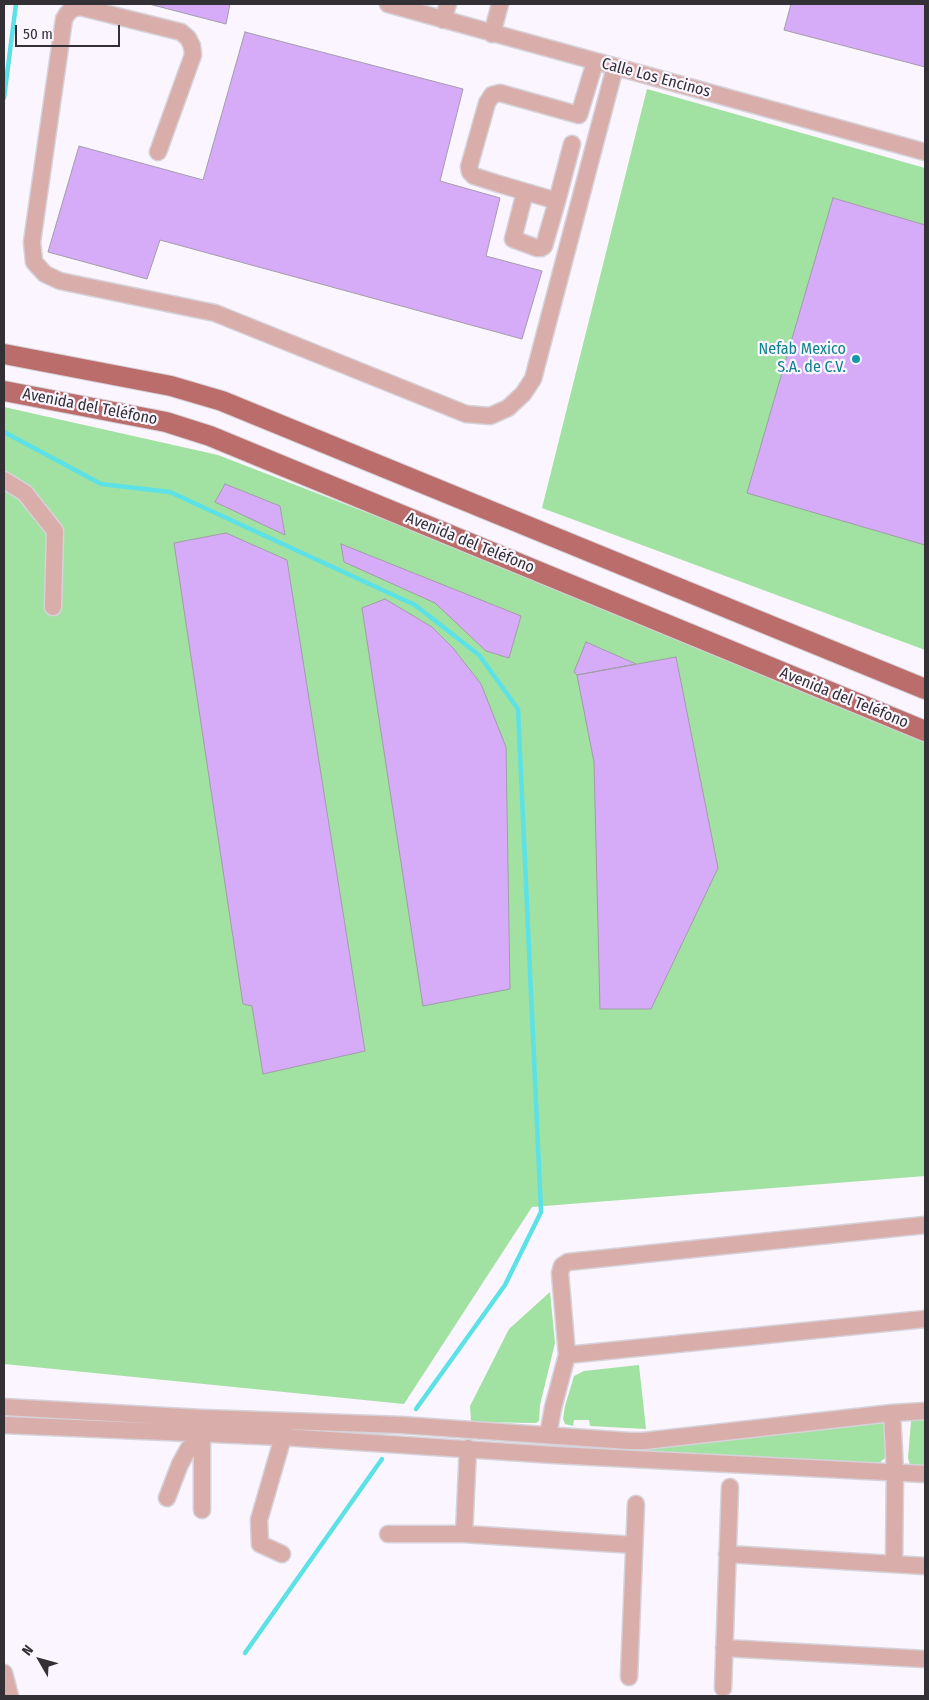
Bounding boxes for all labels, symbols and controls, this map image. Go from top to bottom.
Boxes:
scale bar [18,15,122,47]
text: 50 m [23,25,53,43]
street label: Calle Los Encinos [600,54,712,102]
place label: Nefab Mexico S.A. de C.V. [759,340,846,378]
marker: Nefab Mexico S.A. de C.V. [850,353,862,365]
street label: Avenida del Teléfono [21,385,159,429]
street label: Avenida del Teléfono [403,508,537,578]
street label: Avenida del Teléfono [777,663,911,733]
north arrow [15,1635,65,1685]
text: N [19,1642,37,1659]

